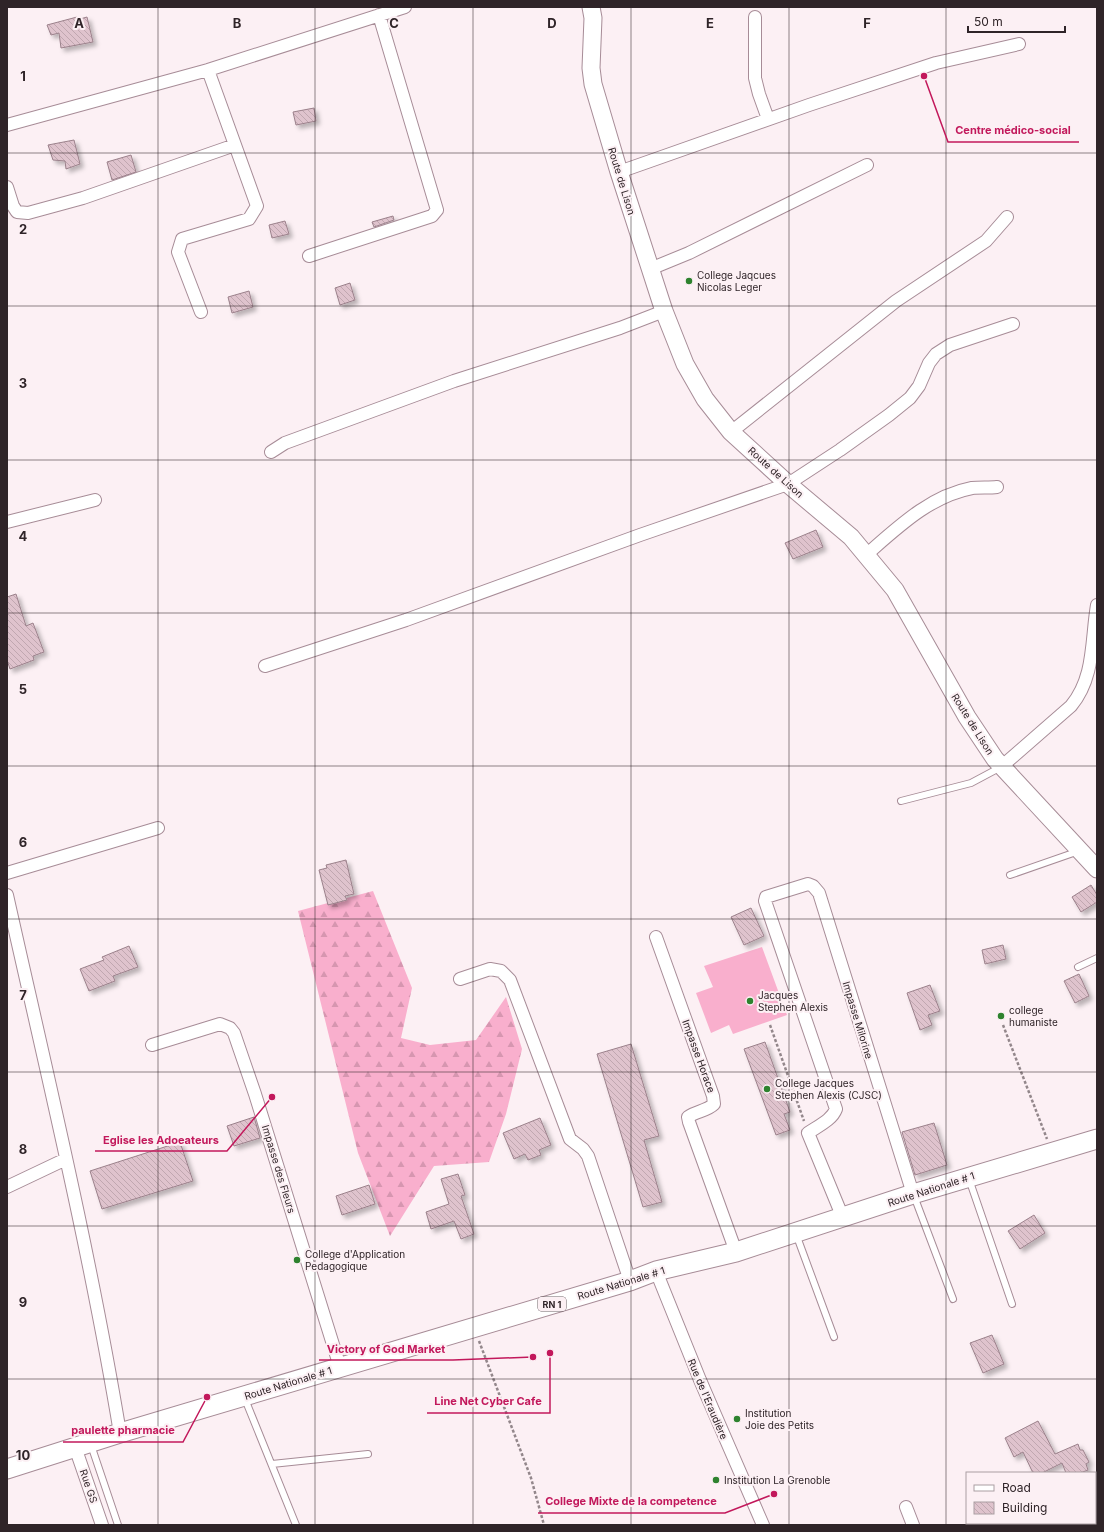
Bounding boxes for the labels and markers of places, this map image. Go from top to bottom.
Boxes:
callout: Centre médico-social [948,119,1079,142]
place label: College Jaqcues Nicolas Leger [697,269,776,293]
marker: College Jaqcues Nicolas Leger [684,276,694,286]
place label: Jacques Stephen Alexis [758,989,828,1013]
marker: Jacques Stephen Alexis [745,996,755,1006]
place label: college humaniste [1009,1004,1058,1028]
marker: college humaniste [996,1011,1006,1021]
place label: College Jacques Stephen Alexis (CJSC) [775,1077,882,1101]
marker: College Jacques Stephen Alexis (CJSC) [762,1084,772,1094]
callout: Eglise les Adoeateurs [95,1128,227,1151]
place label: College d'Application Pedagogique [305,1248,405,1272]
marker: College d'Application Pedagogique [292,1255,302,1265]
callout: Victory of God Market [319,1337,453,1360]
callout: Line Net Cyber Cafe [427,1390,550,1413]
place label: Institution Joie des Petits [745,1407,814,1431]
marker: Institution Joie des Petits [732,1414,742,1424]
callout: paulette pharmacie [63,1419,183,1442]
place label: Institution La Grenoble [724,1474,831,1486]
marker: Institution La Grenoble [711,1475,721,1485]
callout: College Mixte de la competence [538,1490,725,1513]

